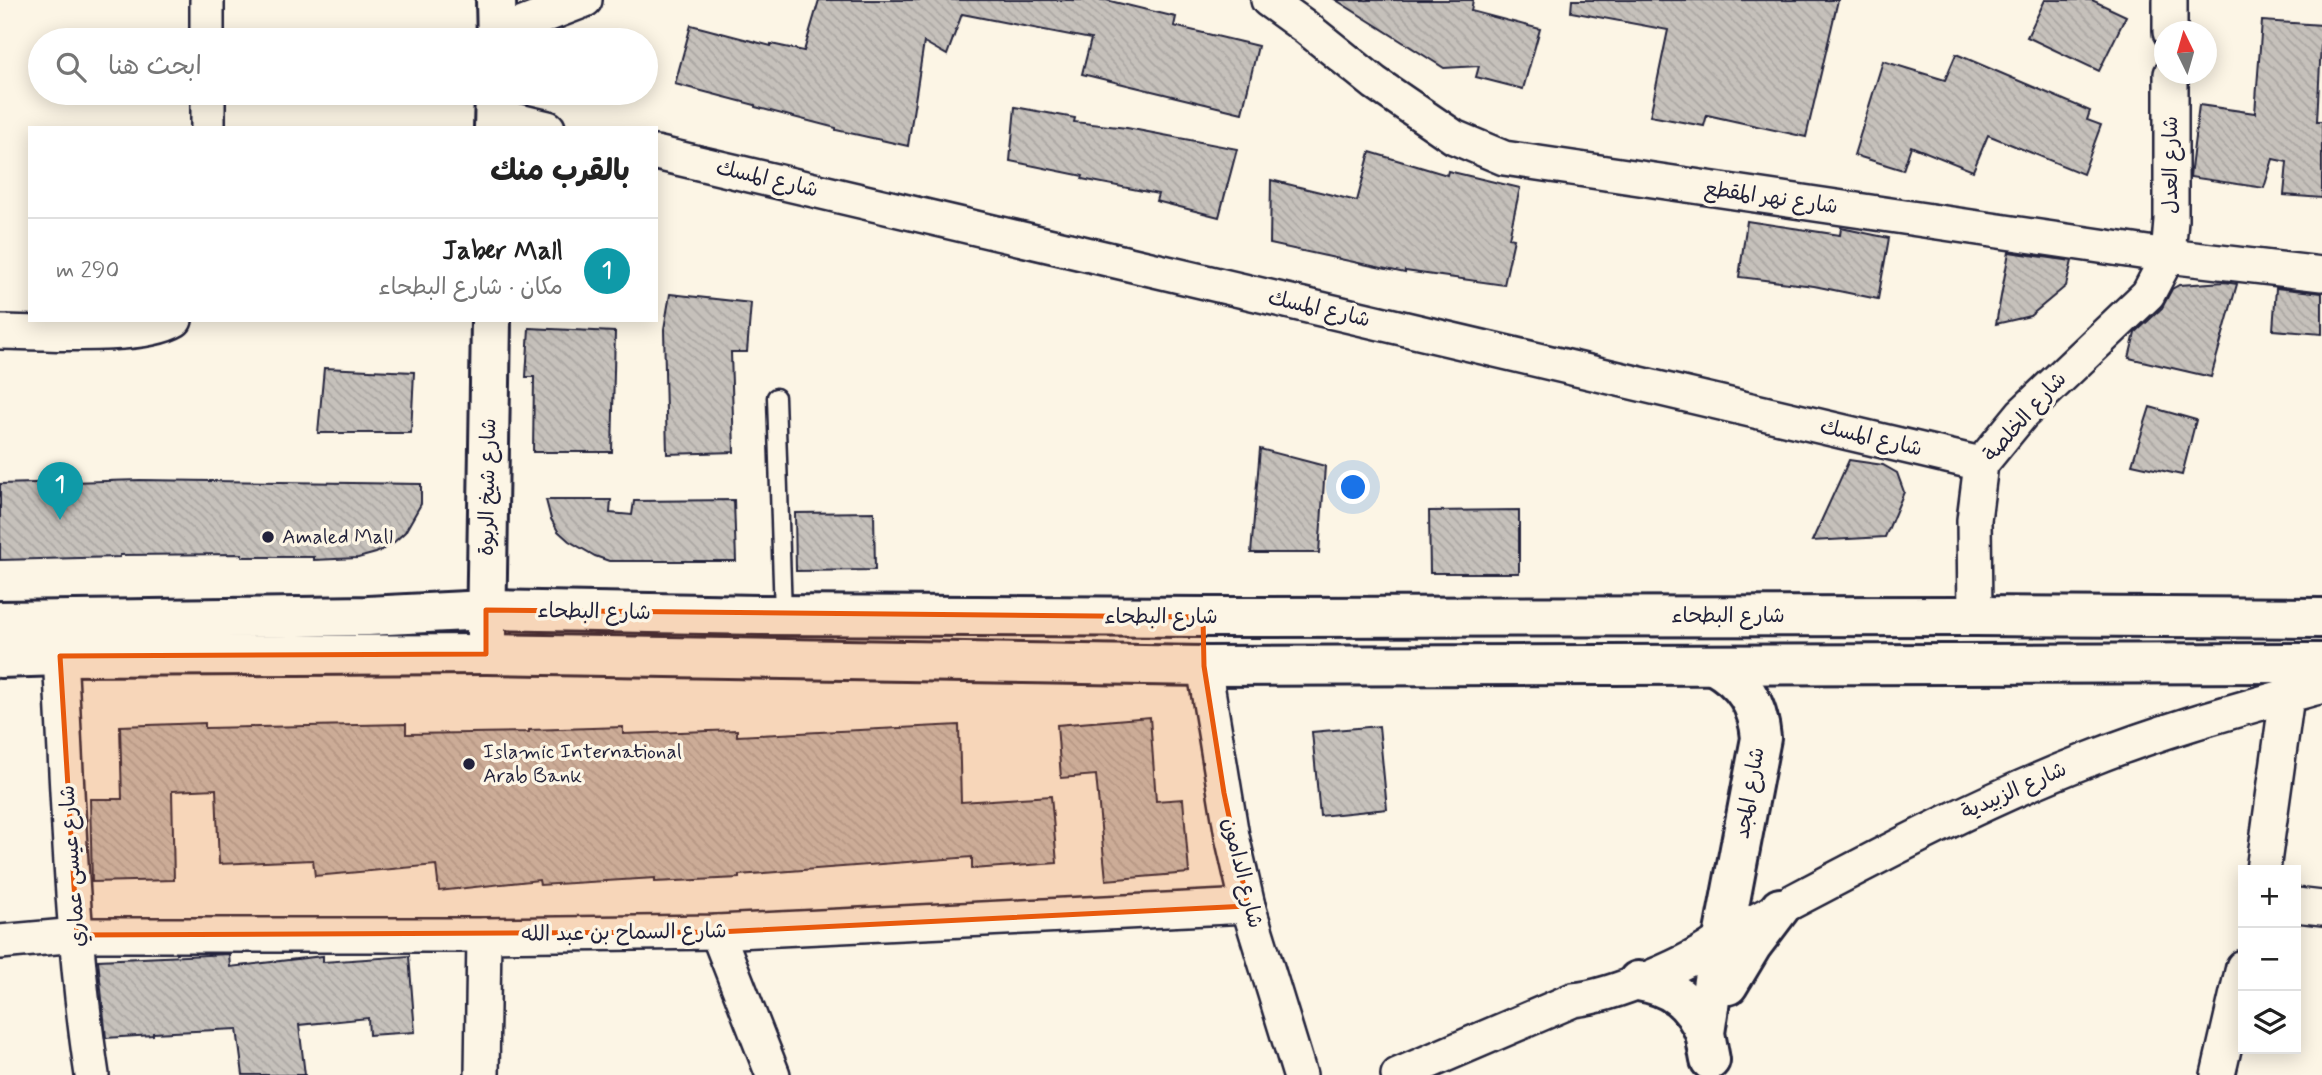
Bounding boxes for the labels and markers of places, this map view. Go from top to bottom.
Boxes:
pin: 1 [37,462,83,520]
place label: Amaled Mall [282,523,393,551]
marker: Amaled Mall [260,529,276,545]
place label: Islamic International Arab Bank [483,738,682,790]
marker: Islamic International Arab Bank [461,756,477,772]

